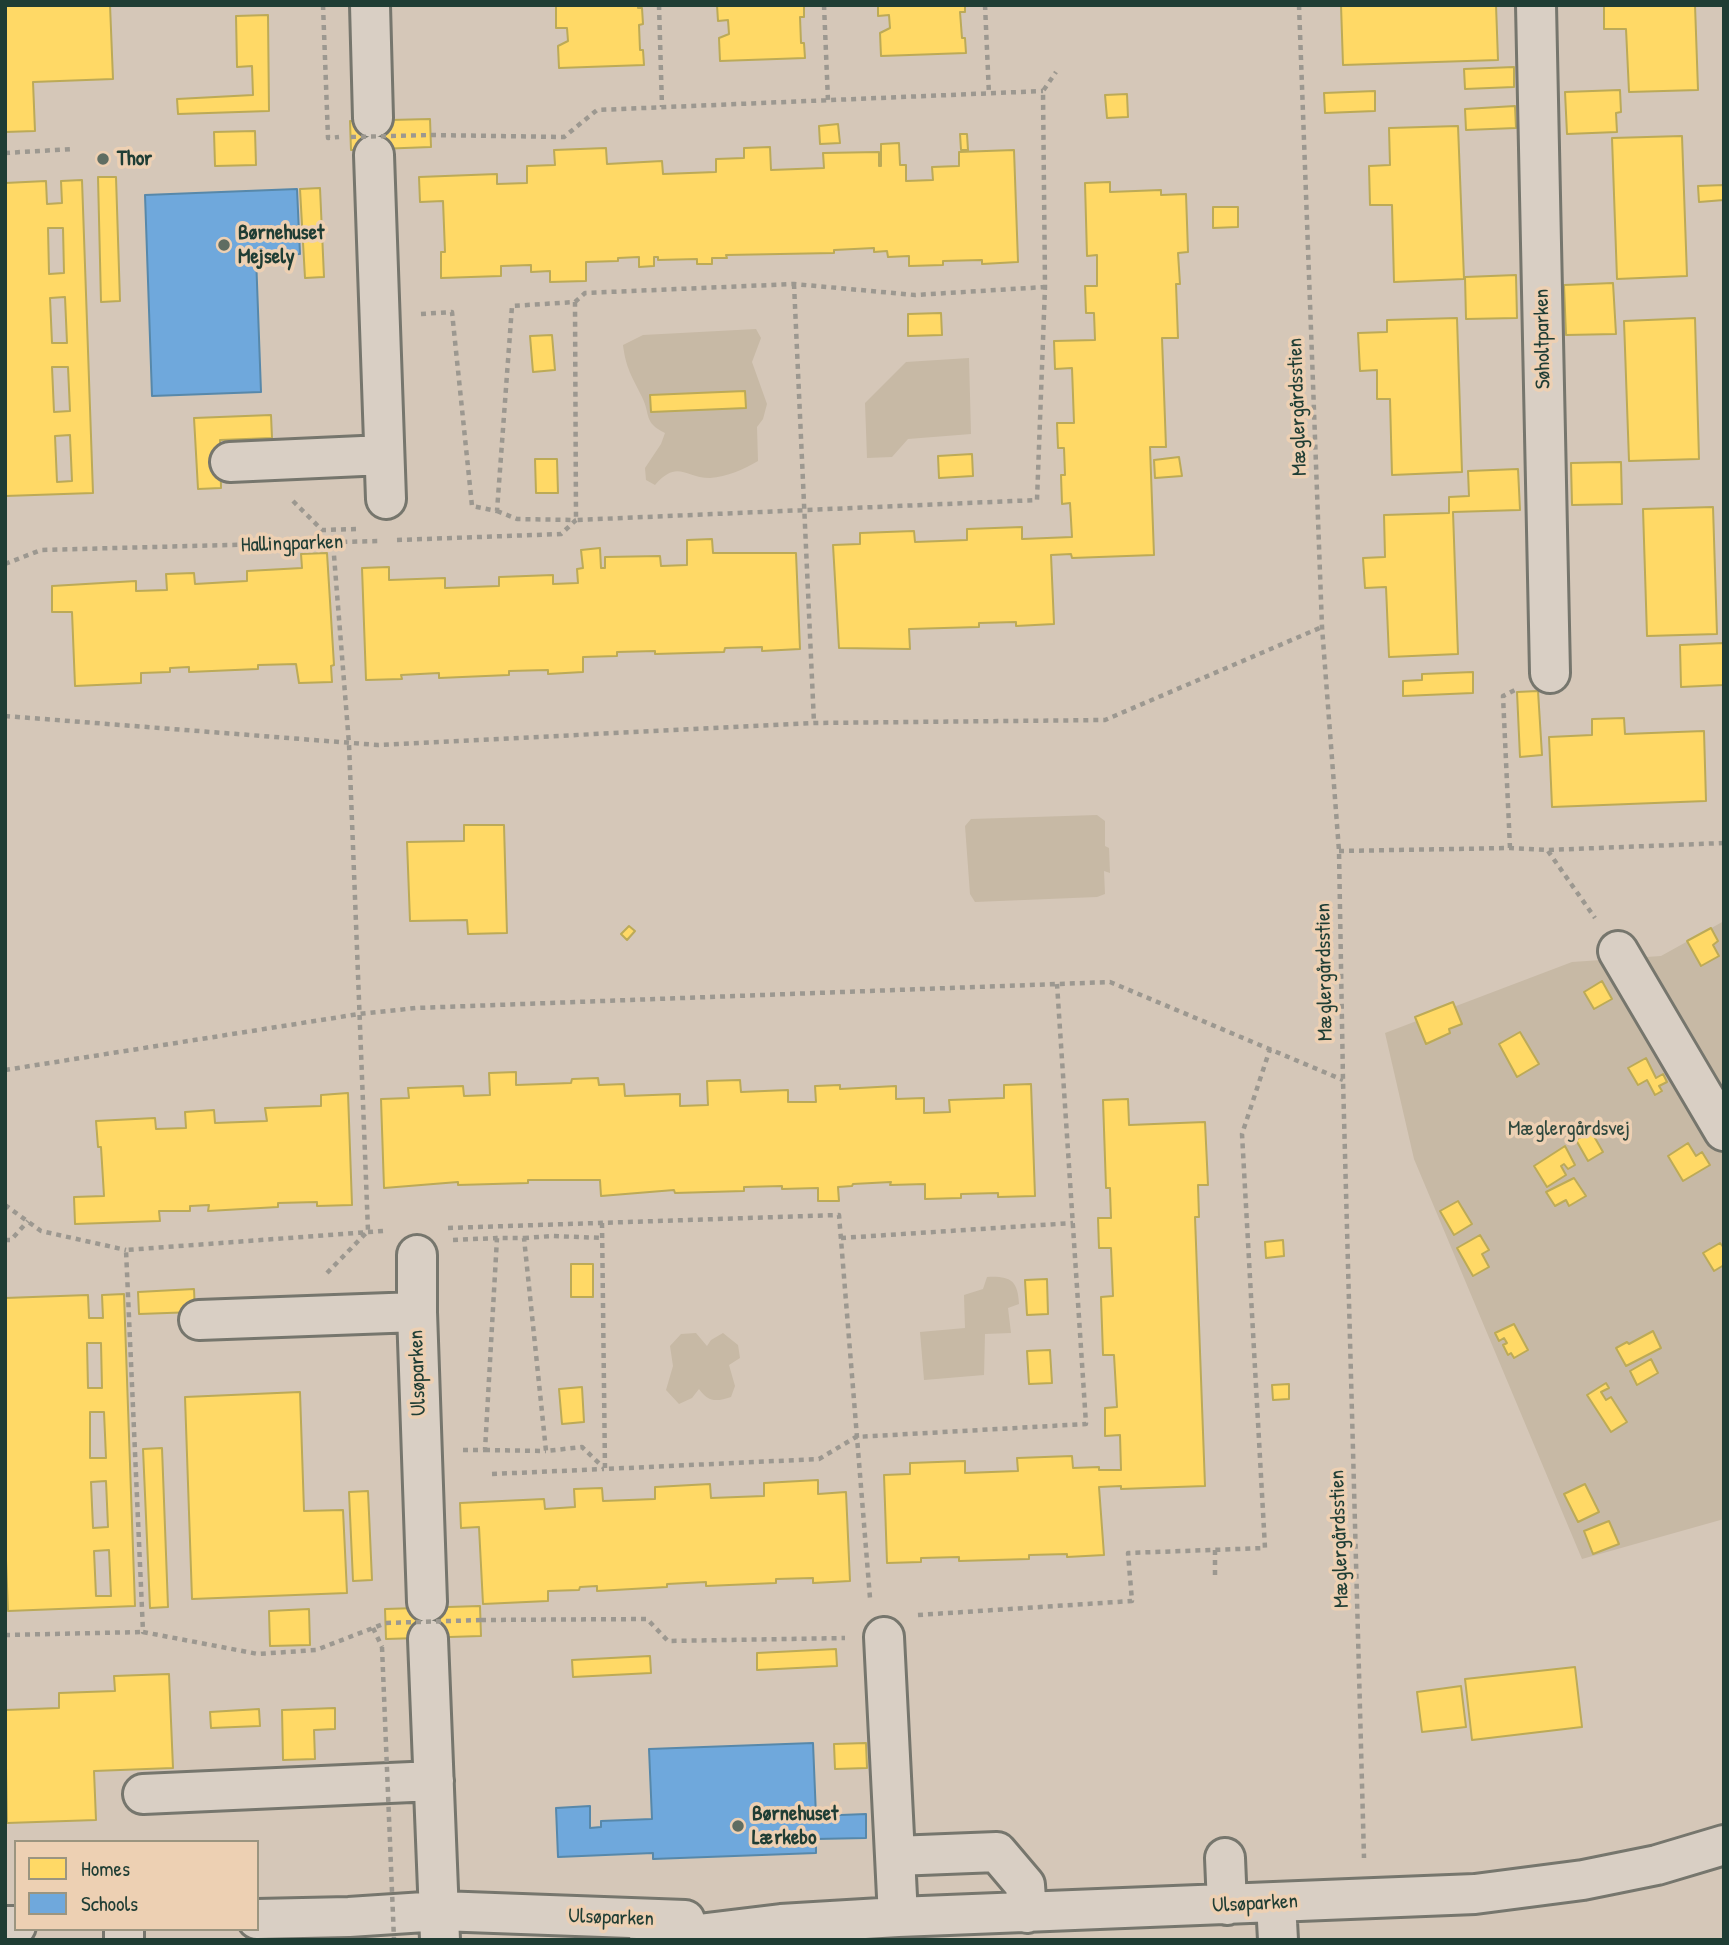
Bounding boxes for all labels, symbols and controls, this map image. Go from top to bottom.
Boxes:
place label: Thor [117,146,152,172]
marker: Thor [95,151,111,167]
place label: Børnehuset Mejsely [238,220,324,270]
marker: Børnehuset Mejsely [216,237,232,253]
street label: Søholtparken [1530,289,1556,389]
street label: Mæglergårdsstien [1283,338,1313,476]
street label: Hallingparken [240,530,344,558]
street label: Mæglergårdsstien [1311,903,1339,1041]
park label: Mæglergårdsvej [1508,1116,1630,1142]
street label: Ulsøparken [404,1330,432,1416]
street label: Mæglergårdsstien [1325,1470,1355,1608]
place label: Børnehuset Lærkebo [752,1801,838,1851]
marker: Børnehuset Lærkebo [730,1818,746,1834]
legend [14,1840,259,1931]
text: Homes [81,1854,130,1883]
text: Schools [81,1889,138,1918]
street label: Ulsøparken [1211,1889,1299,1919]
street label: Ulsøparken [568,1904,654,1932]

